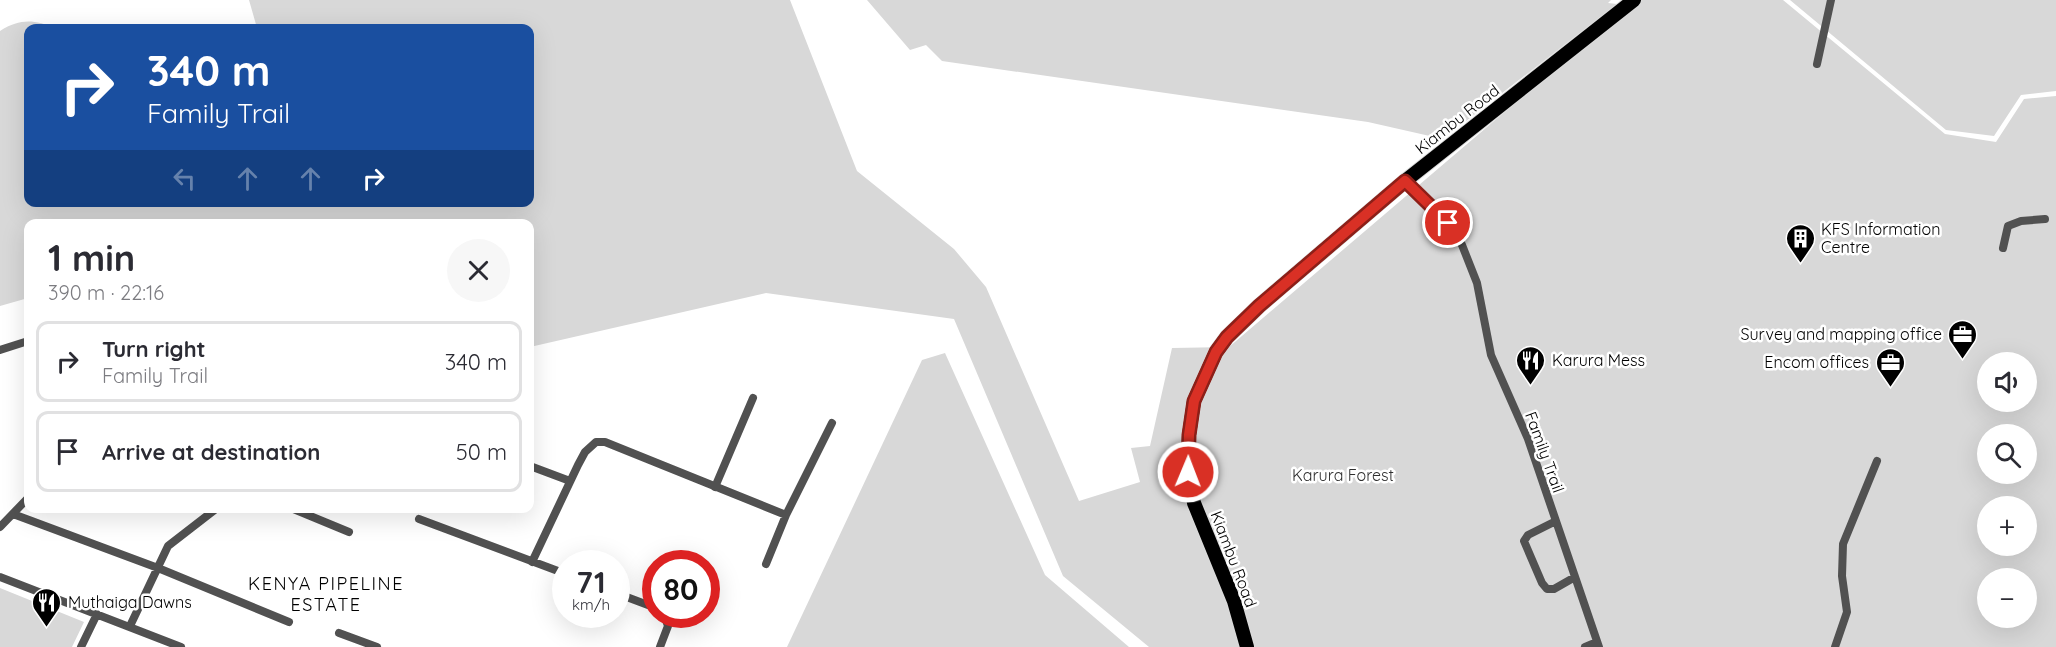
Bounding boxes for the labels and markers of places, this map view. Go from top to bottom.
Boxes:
pin [1422,197,1473,248]
place label: KFS Information Centre [1821,219,1940,257]
building icon: KFS Information Centre [1784,222,1816,264]
office icon: Survey and mapping office [1947,318,1979,360]
place label: Survey and mapping office [1741,324,1942,344]
restaurant icon: Karura Mess [1515,344,1547,386]
office icon: Encom offices [1874,346,1906,388]
place label: Karura Mess [1552,350,1645,370]
place label: Encom offices [1764,352,1869,372]
restaurant icon: Muthaiga Dawns [31,586,63,628]
place label: Muthaiga Dawns [68,592,192,612]

